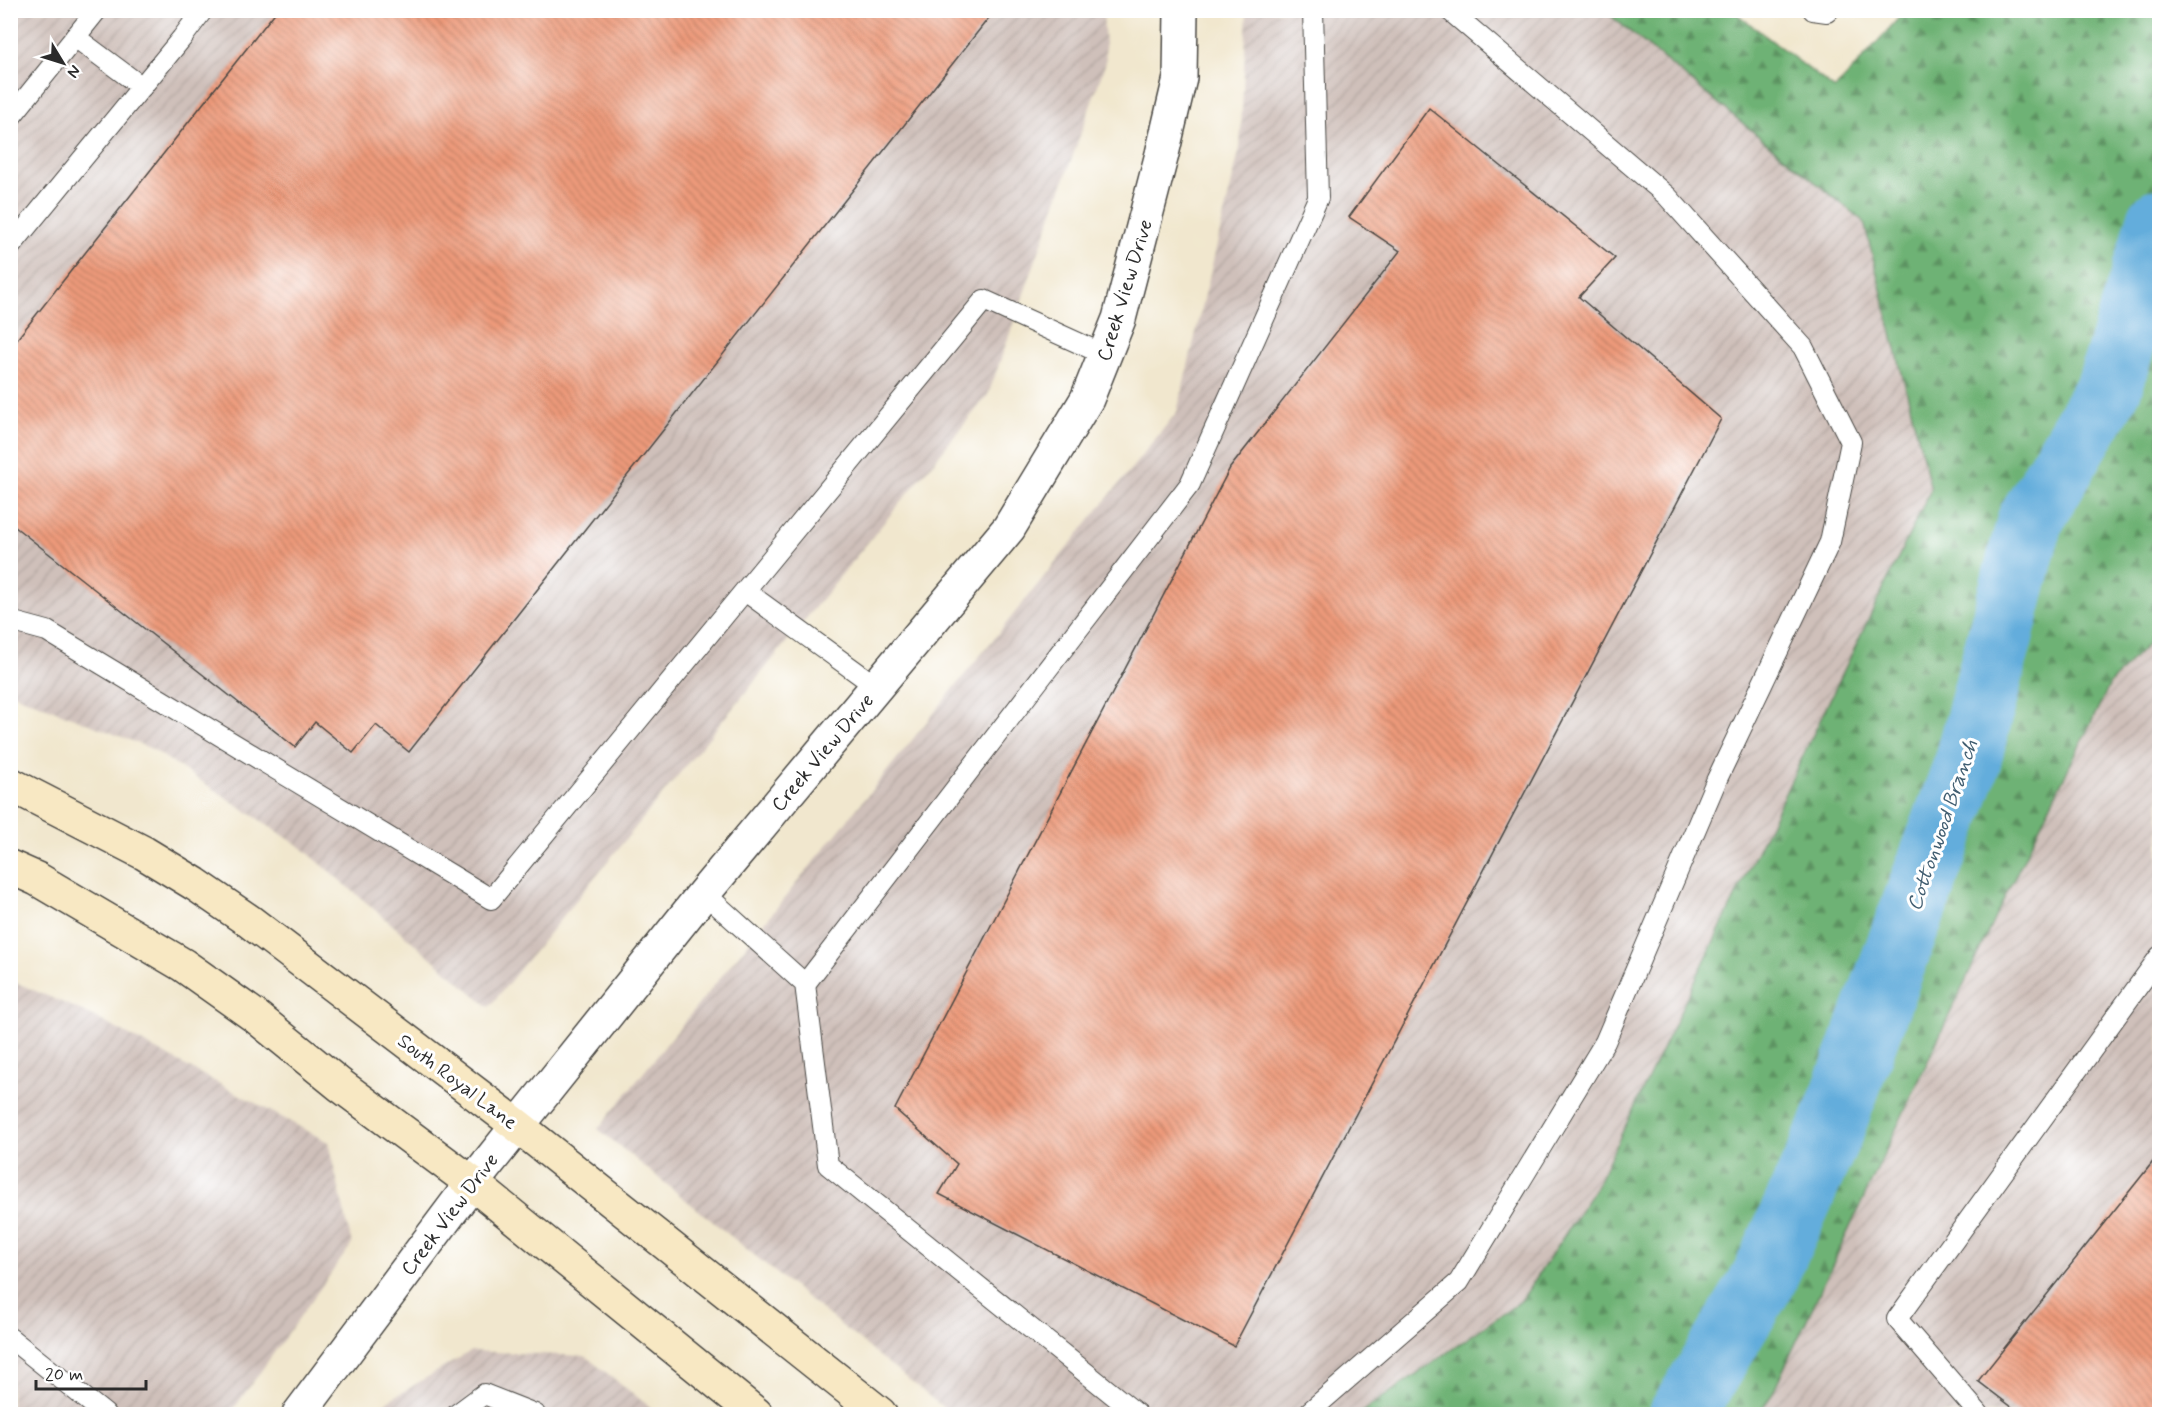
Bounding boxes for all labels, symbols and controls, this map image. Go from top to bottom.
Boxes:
north arrow [33,33,93,93]
text: N [62,61,85,82]
street label: Creek View Drive [1091,216,1160,365]
street label: Creek View Drive [766,688,881,818]
water label: Cottonwood Branch [1901,736,1985,915]
street label: South Royal Lane [392,1028,523,1136]
street label: Creek View Drive [395,1148,505,1282]
scale bar [36,1353,146,1391]
text: 20 m [45,1363,83,1387]

